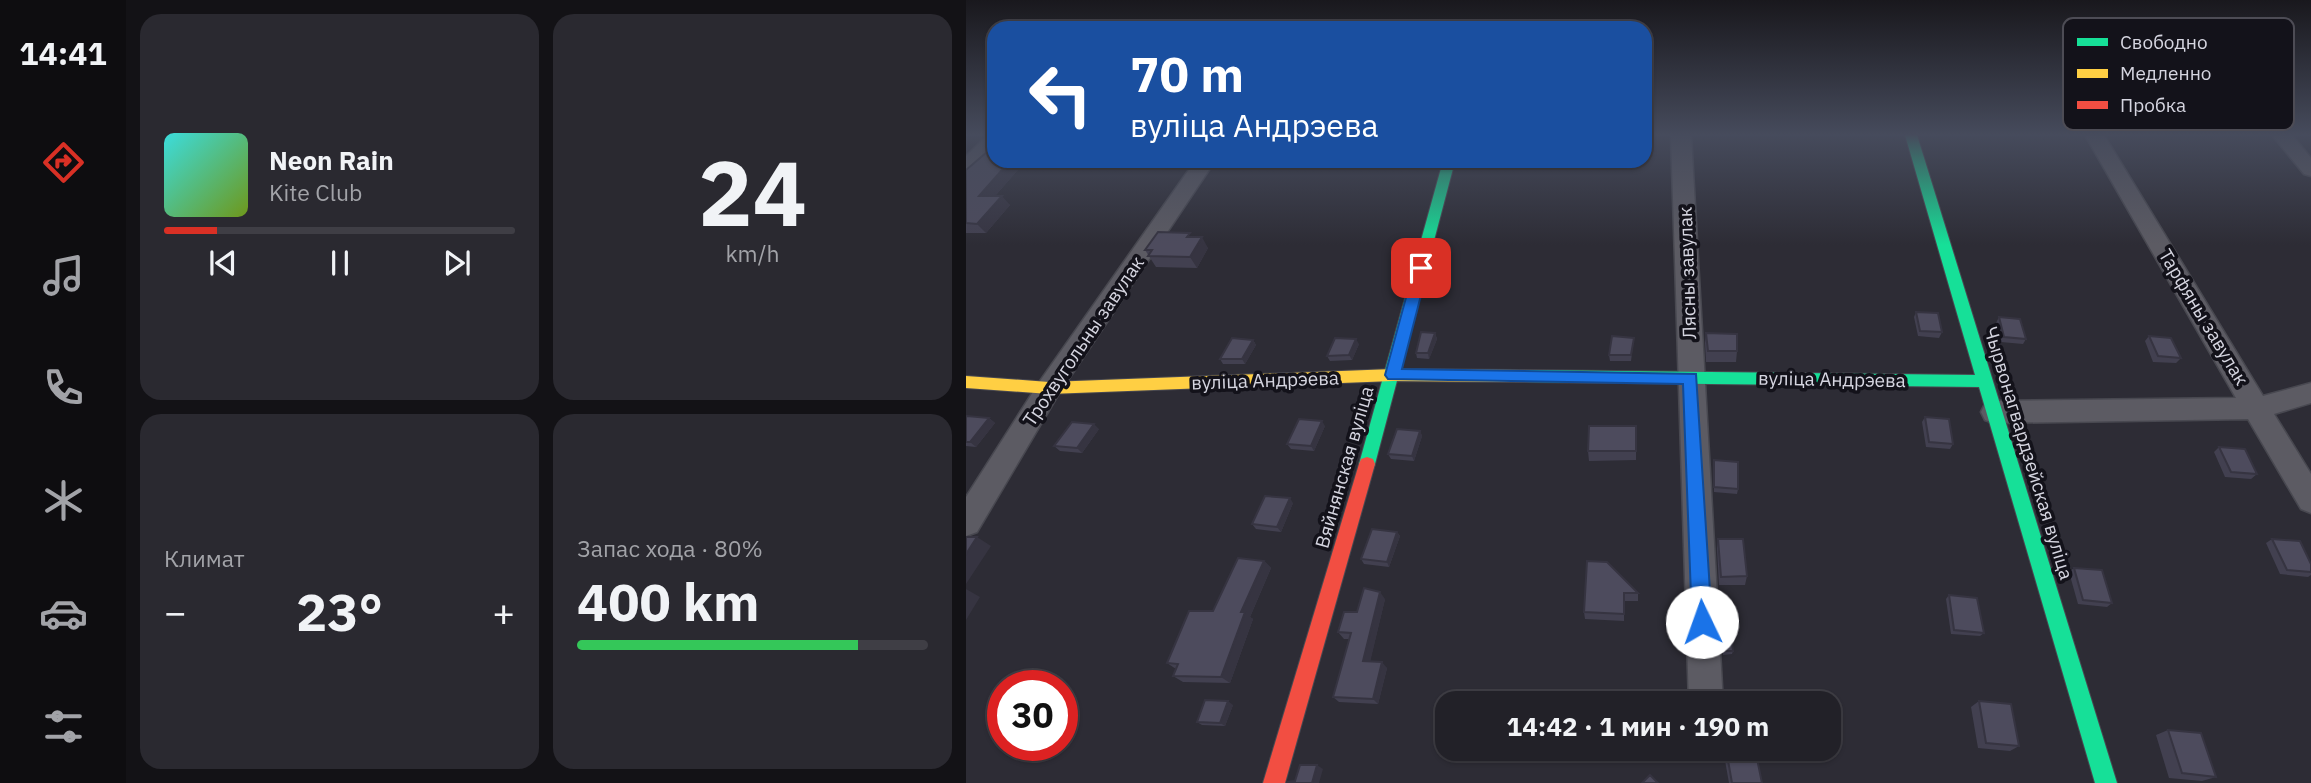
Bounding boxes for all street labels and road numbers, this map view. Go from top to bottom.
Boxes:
street label: Лясны завулак [1673,206,1701,340]
street label: Тарфяны завулак [2154,244,2254,390]
street label: Трохвугольны завулак [1017,251,1149,431]
street label: Чырвонагвардзейская вуліца [1979,324,2079,582]
street label: вуліца Андрэева [1191,365,1339,395]
street label: вуліца Андрэева [1758,366,1906,392]
street label: Вяйнянская вуліца [1309,383,1379,551]

